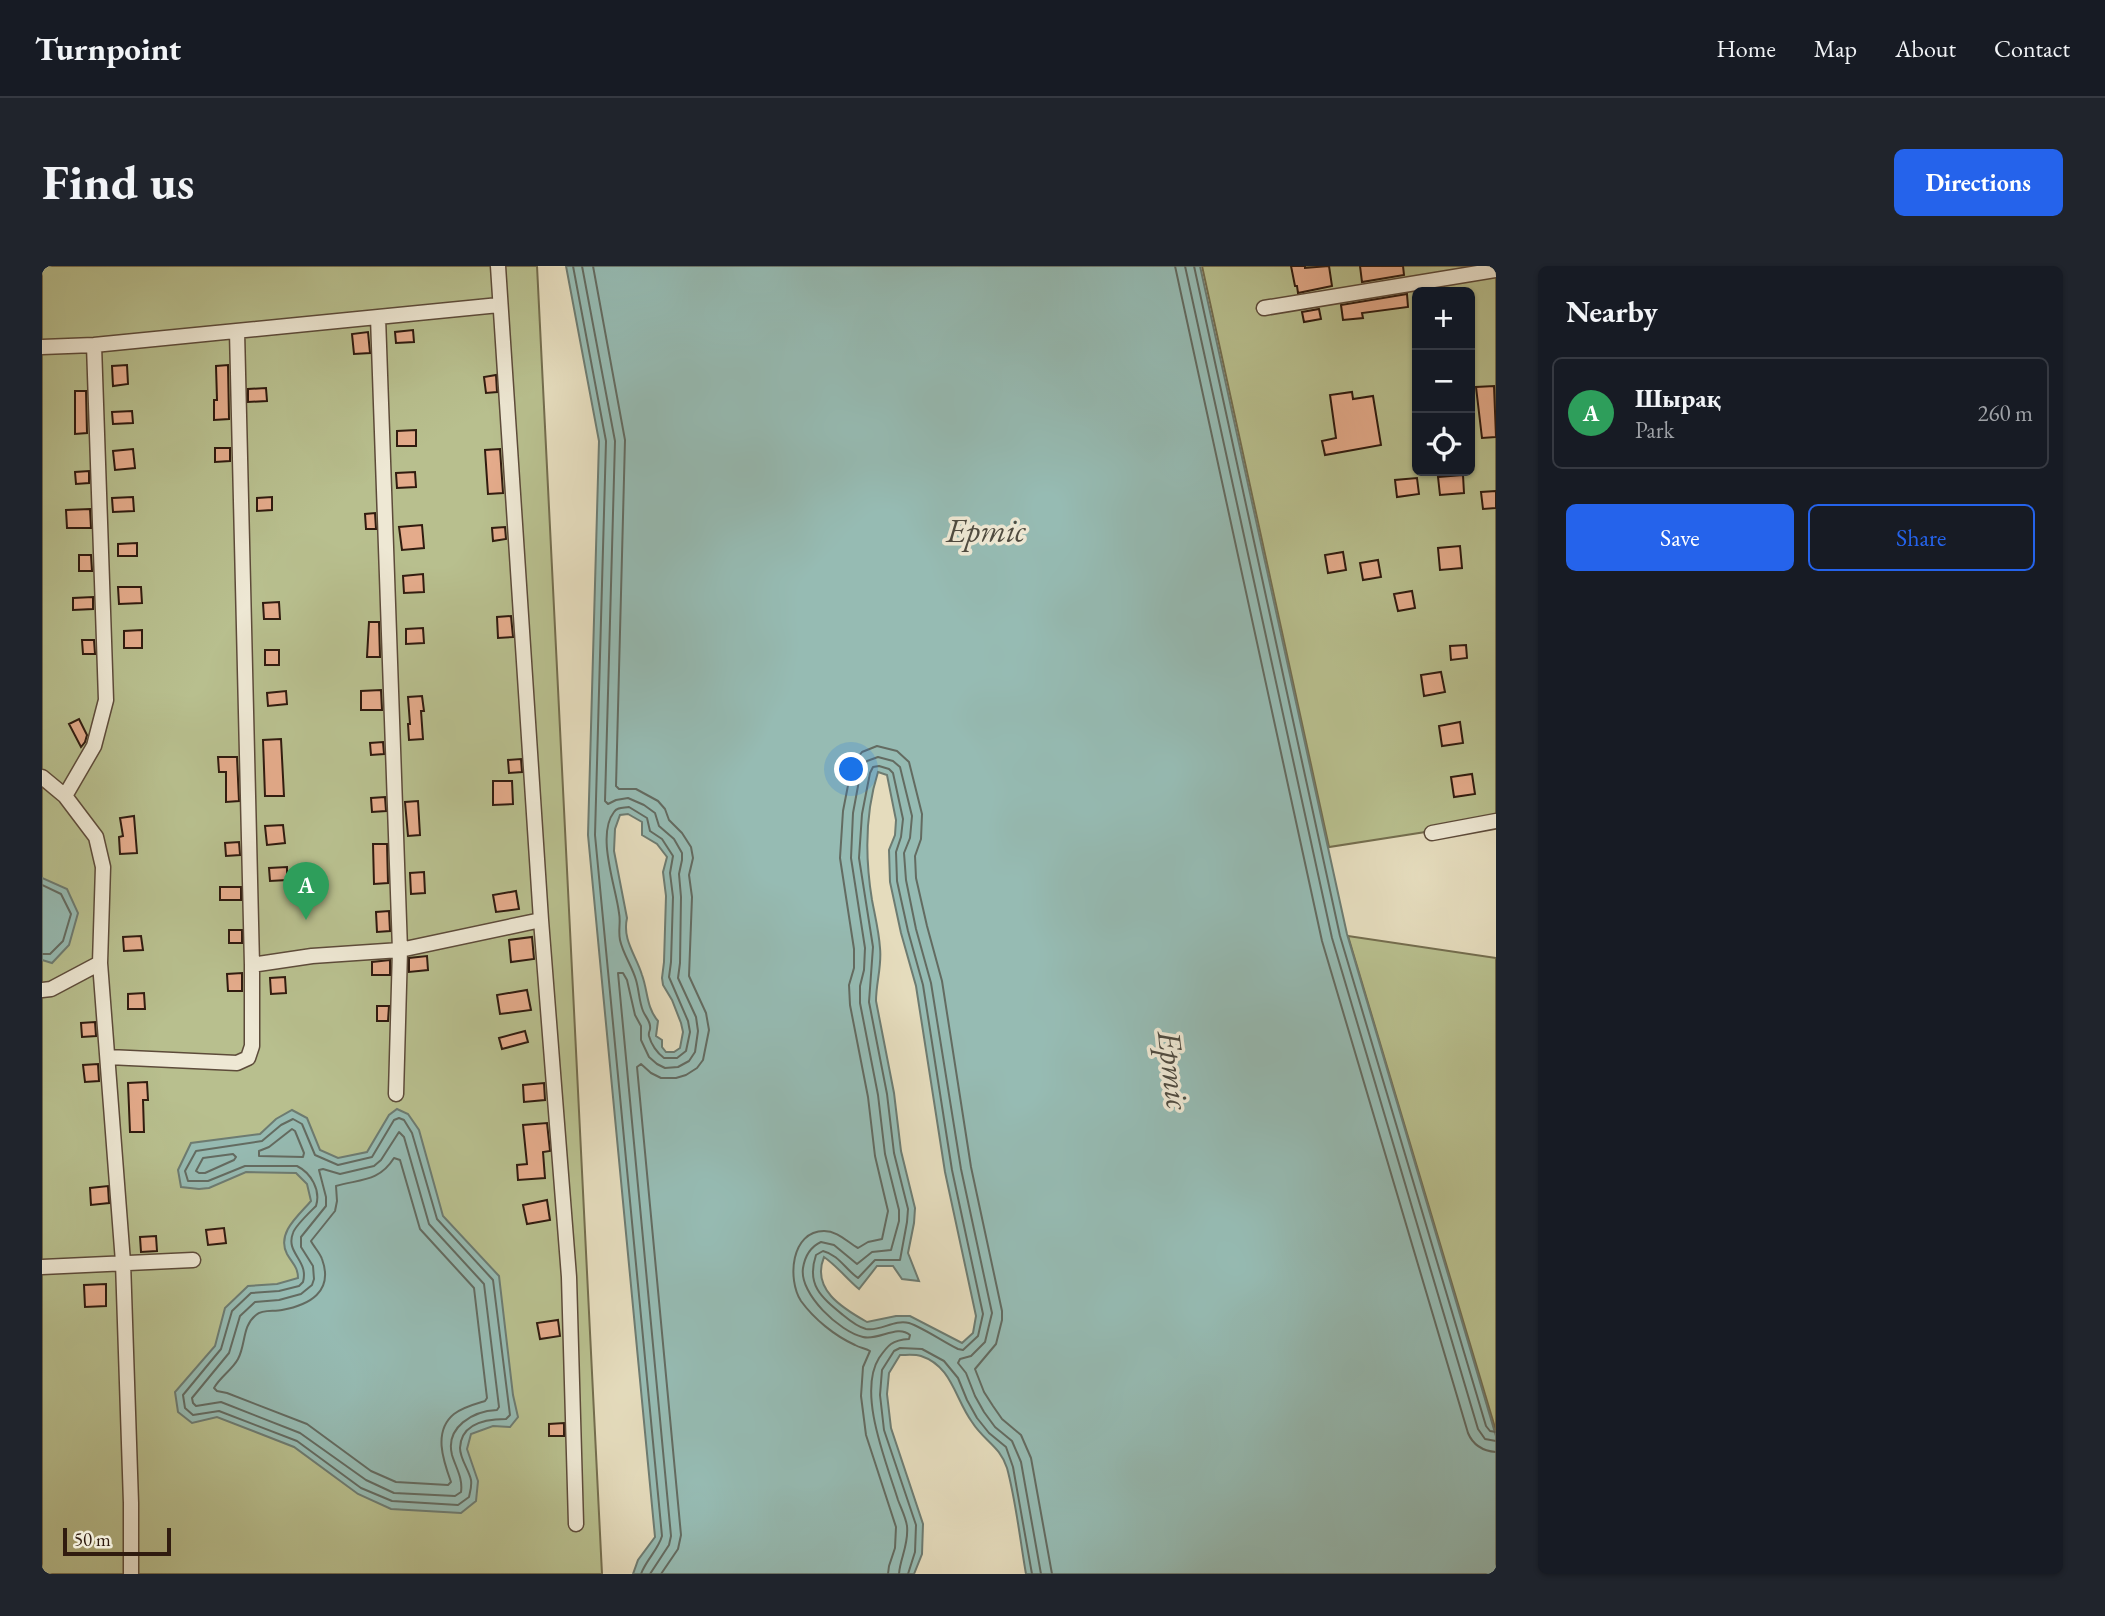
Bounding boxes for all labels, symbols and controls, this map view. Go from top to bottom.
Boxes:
text: Turnpoint [35,27,181,70]
text: Home [1716,33,1776,64]
text: Map [1814,33,1857,64]
text: About [1895,33,1956,64]
text: Contact [1994,33,2070,64]
button: Directions [1894,149,2063,216]
text: Find us [42,150,194,214]
map controls [1412,287,1475,476]
button: + [1412,287,1475,350]
text: Nearby [1566,292,1658,331]
button: − [1412,350,1475,413]
text: Шырақ [1635,381,1721,415]
text: A [1583,398,1599,428]
text: 260 m [1977,398,2033,428]
button: locate [1412,413,1475,476]
text: Park [1635,415,1674,445]
button: Save [1566,504,1794,571]
button: Share [1808,504,2035,571]
water label: Ертіс [945,509,1026,552]
your location [834,752,868,786]
pin: A [283,862,329,920]
water label: Ертіс [1148,1026,1200,1112]
scale bar [63,1525,172,1557]
text: 50 m [74,1527,111,1552]

